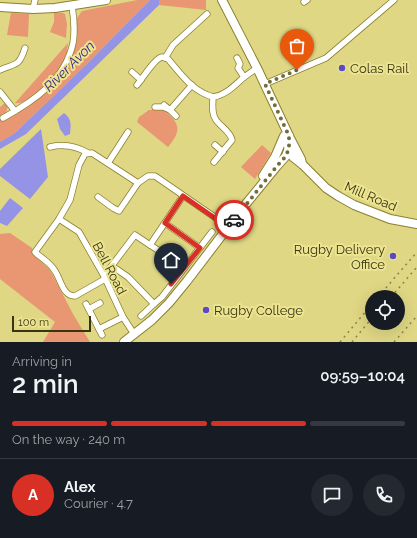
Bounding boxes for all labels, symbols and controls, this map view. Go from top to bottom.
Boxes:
pin [280,29,314,70]
icon: bag [286,35,308,57]
water label: River Avon [40,37,98,95]
place label: Colas Rail [350,61,409,76]
marker: Colas Rail [337,63,347,73]
street label: Mill Road [342,179,399,214]
courier [214,200,254,240]
icon: car [223,209,245,231]
street label: Bell Road [89,239,130,297]
place label: Rugby Delivery Office [294,242,385,272]
pin [154,243,188,284]
icon: home [160,249,182,271]
marker: Rugby Delivery Office [388,251,398,261]
map controls [365,290,405,330]
button: locate [365,290,405,330]
place label: Rugby College [214,303,303,318]
marker: Rugby College [201,305,211,315]
scale bar [12,314,91,333]
text: 100 m [18,316,49,329]
text: Arriving in [12,354,72,369]
text: 09:59–10:04 [320,367,405,385]
text: 2 min [12,369,79,399]
text: On the way · 240 m [12,432,125,447]
button: chat [311,474,353,516]
button: phone [363,474,405,516]
text: Alex [64,478,95,496]
text: A [28,486,38,504]
text: Courier · 4.7 [64,496,133,511]

